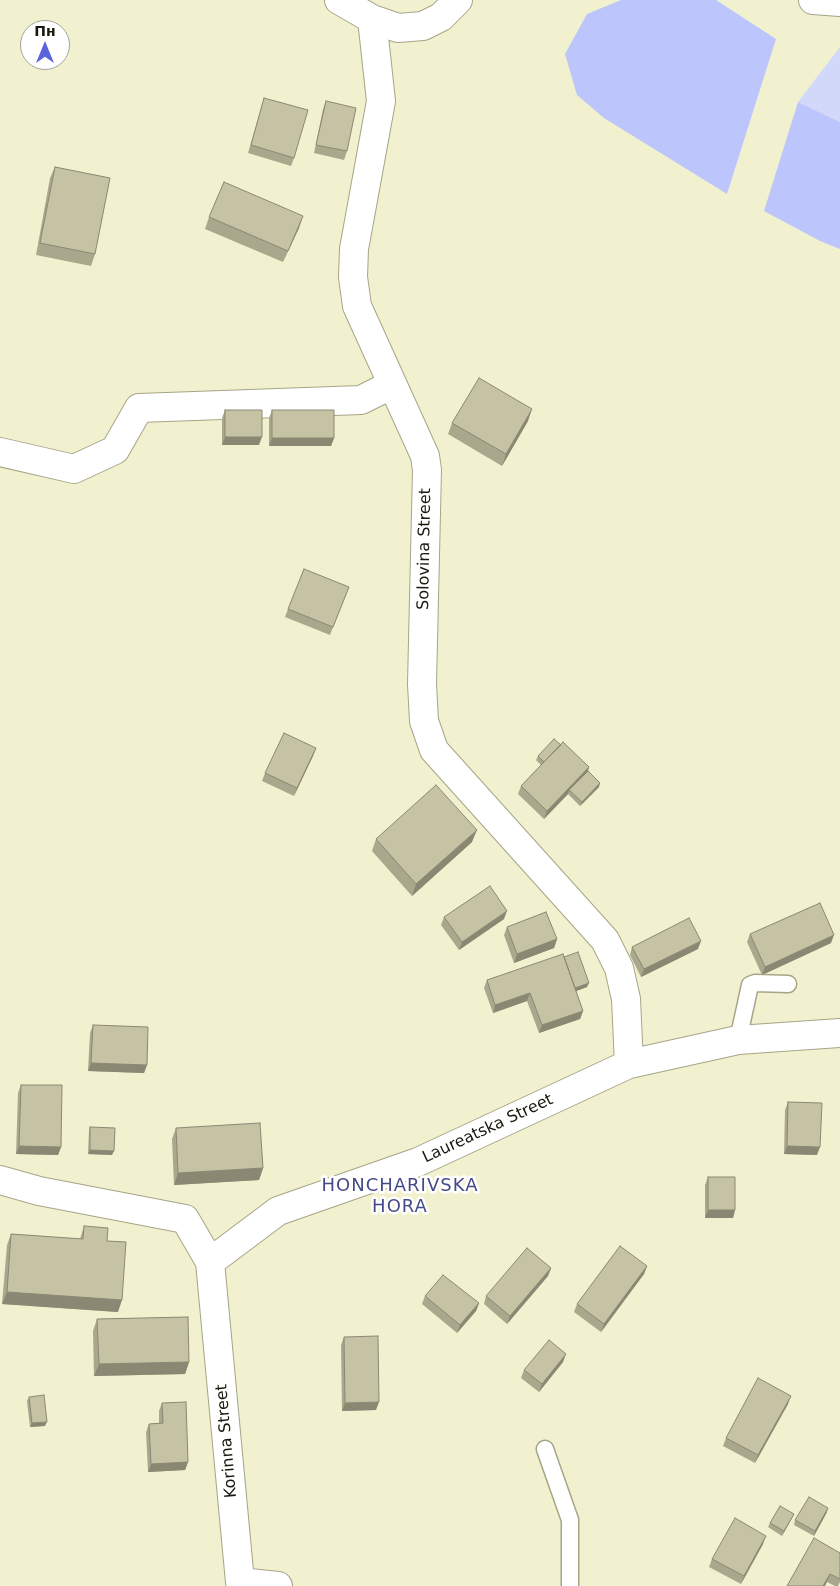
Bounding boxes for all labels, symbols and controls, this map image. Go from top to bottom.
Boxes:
north arrow [20,20,70,70]
text: Пн [34,23,56,39]
street label: Solovina Street [414,488,436,610]
street label: Laureatska Street [420,1090,556,1168]
district label: HONCHARIVSKA HORA [320,1175,480,1218]
street label: Korinna Street [212,1383,242,1499]

